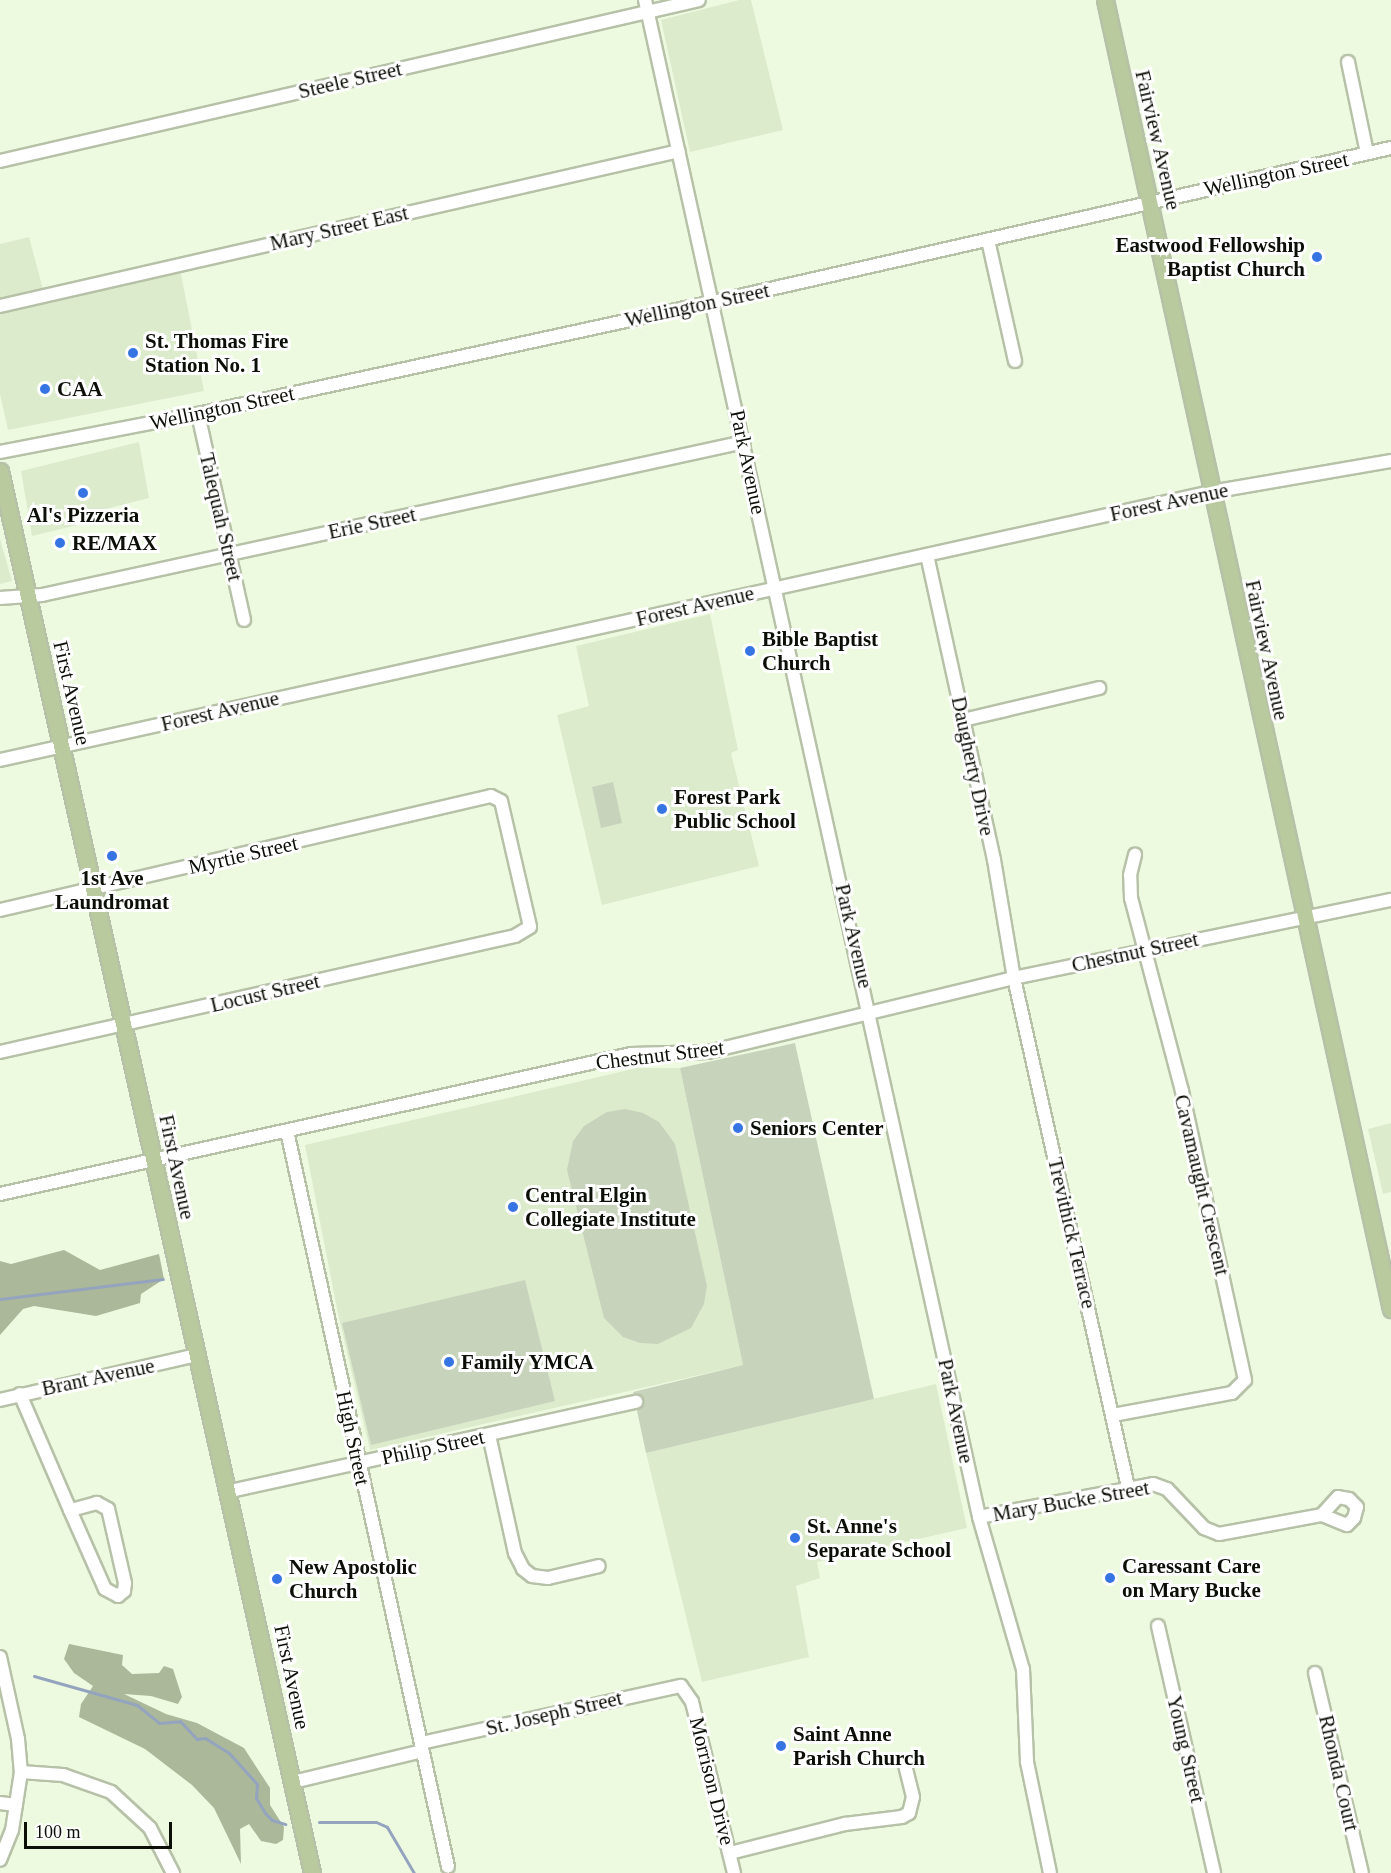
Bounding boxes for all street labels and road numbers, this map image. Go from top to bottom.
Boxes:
street label: Steele Street [296,56,404,104]
street label: Fairview Avenue [1130,67,1186,213]
street label: Wellington Street [1201,146,1351,202]
street label: Mary Street East [267,200,411,256]
street label: Wellington Street [622,277,772,333]
street label: Wellington Street [147,380,297,436]
street label: Park Avenue [725,407,771,517]
street label: Talequah Street [194,450,248,584]
street label: Forest Avenue [1107,477,1231,527]
street label: Erie Street [326,501,418,545]
street label: Fairview Avenue [1240,577,1294,723]
street label: Forest Avenue [633,580,757,632]
street label: First Avenue [48,638,96,748]
street label: Forest Avenue [158,685,282,737]
street label: Daugherty Drive [946,694,1000,838]
street label: Myrtie Street [186,830,300,880]
street label: Park Avenue [830,881,878,991]
street label: Chestnut Street [1069,926,1201,978]
street label: Locust Street [208,968,322,1018]
street label: Chestnut Street [594,1035,726,1075]
street label: Cavamaught Crescent [1169,1092,1235,1278]
street label: First Avenue [153,1112,201,1222]
street label: Trevithick Terrace [1042,1155,1102,1311]
street label: Brant Avenue [39,1353,157,1401]
street label: Park Avenue [933,1356,979,1466]
street label: High Street [331,1388,375,1488]
street label: Philip Street [379,1424,487,1470]
street label: Mary Bucke Street [991,1475,1151,1527]
street label: First Avenue [268,1622,316,1732]
street label: St. Joseph Street [483,1685,625,1741]
street label: Young Street [1161,1693,1211,1805]
street label: Rhonda Court [1313,1712,1365,1834]
street label: Morrison Drive [684,1714,740,1848]

